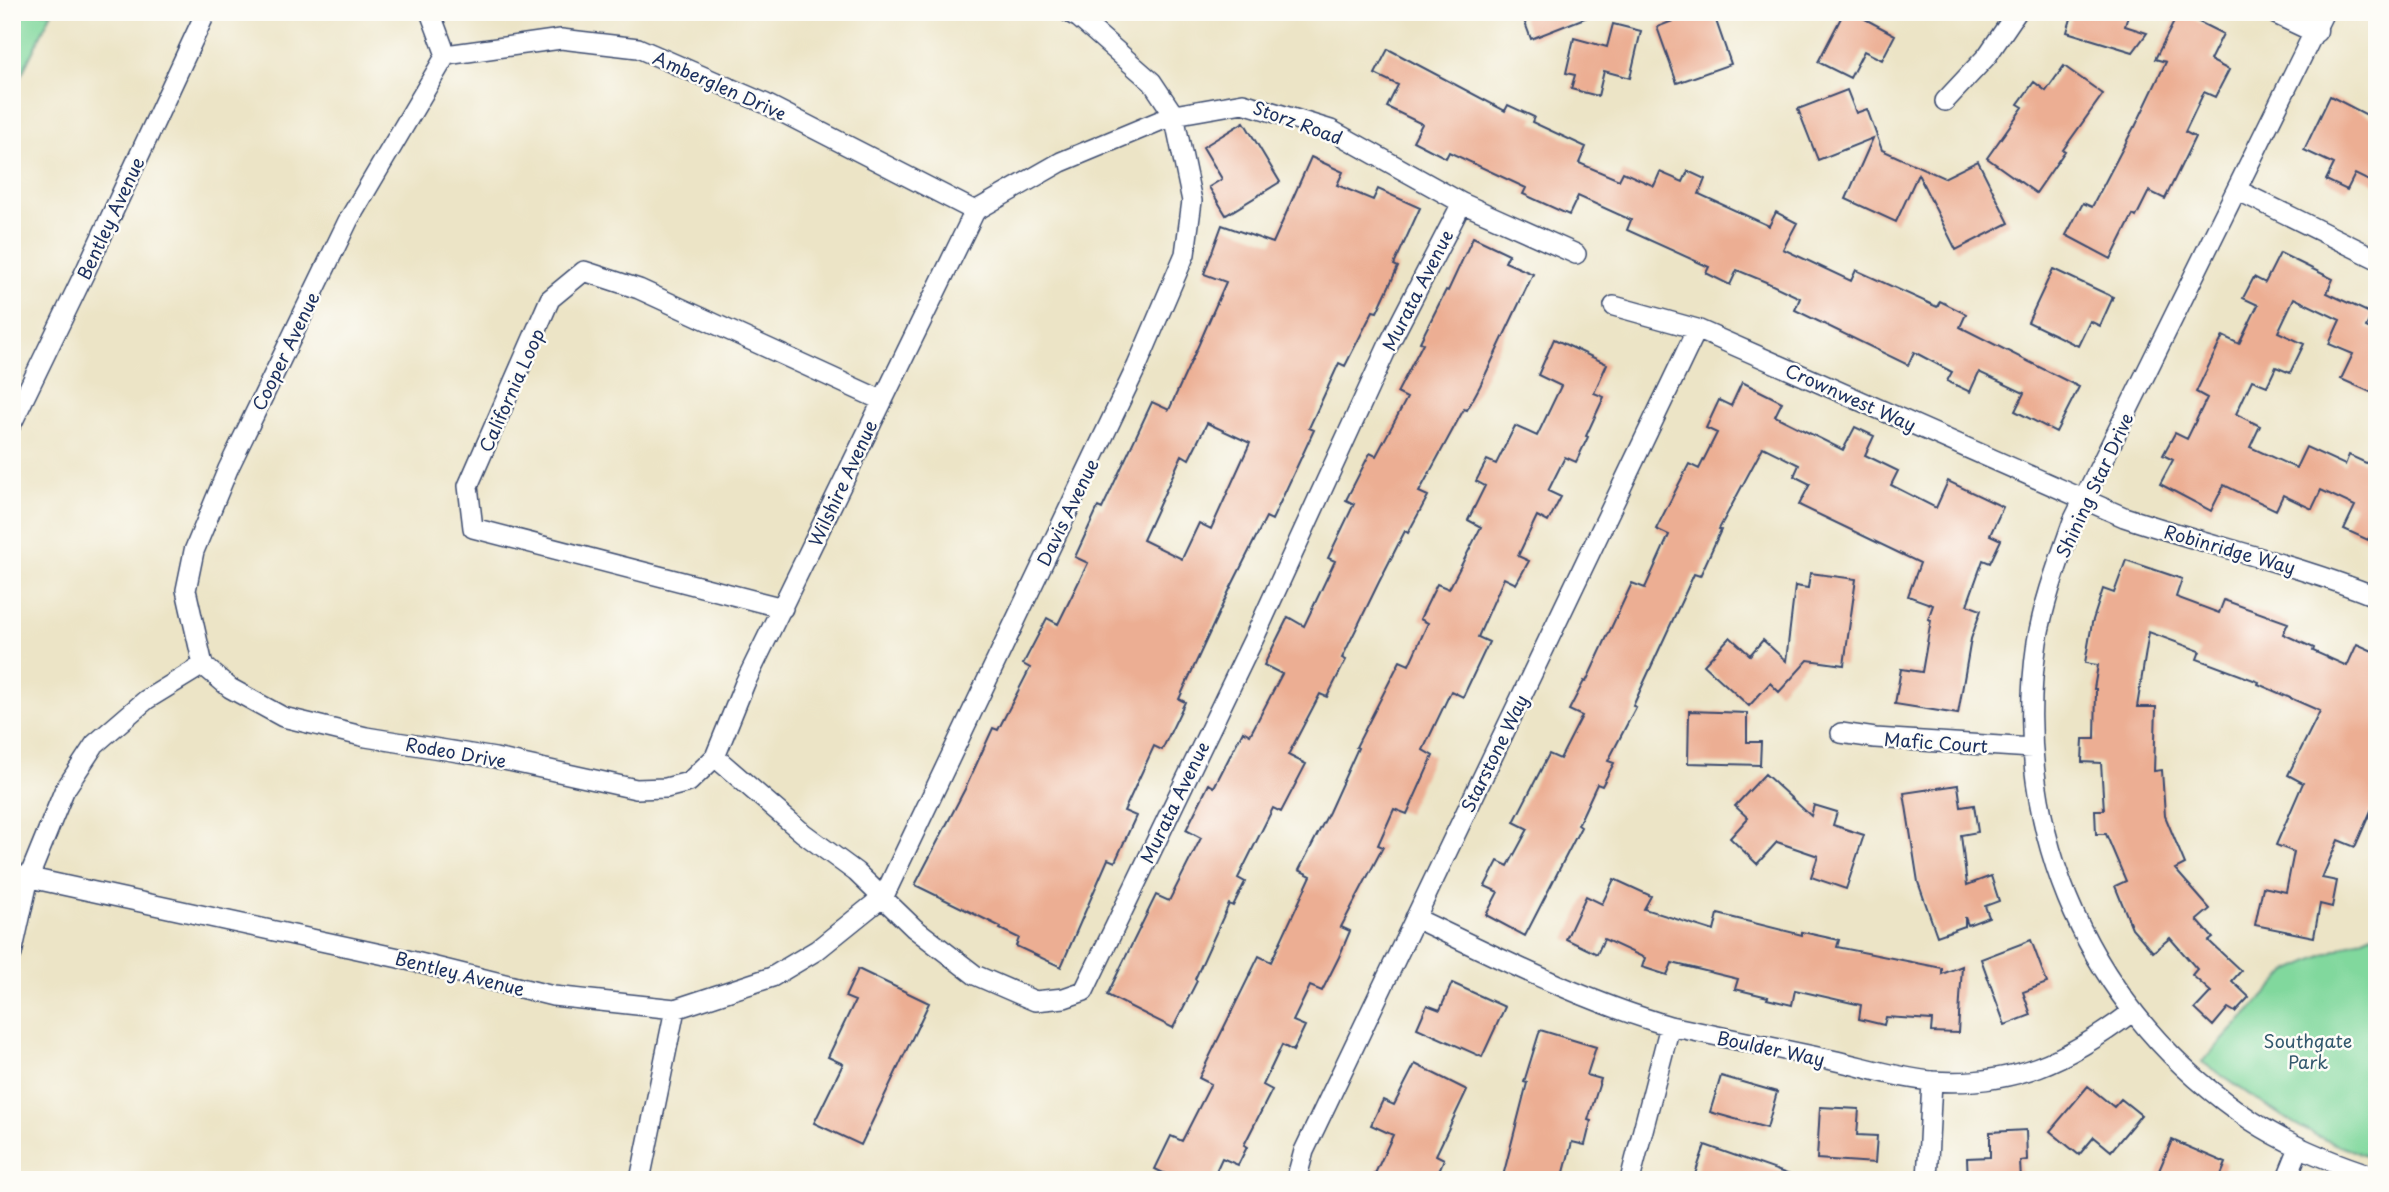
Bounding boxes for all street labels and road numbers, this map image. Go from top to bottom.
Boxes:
street label: Amberglen Drive [649,44,791,126]
street label: Storz Road [1249,93,1347,151]
street label: Bentley Avenue [70,152,150,284]
street label: Murata Avenue [1375,225,1459,355]
street label: Cooper Avenue [245,287,325,415]
street label: California Loop [472,324,550,456]
street label: Crownwest Way [1781,356,1921,438]
street label: Shining Star Drive [2048,408,2140,562]
street label: Wilshire Avenue [801,415,883,551]
street label: Davis Avenue [1029,454,1105,570]
street label: Robinridge Way [2161,517,2299,581]
street label: Starstone Way [1454,689,1534,817]
street label: Mafic Court [1883,725,1989,759]
street label: Rodeo Drive [403,730,509,774]
street label: Murata Avenue [1133,736,1215,868]
street label: Bentley Avenue [392,944,528,1002]
street label: Boulder Way [1715,1023,1827,1073]

